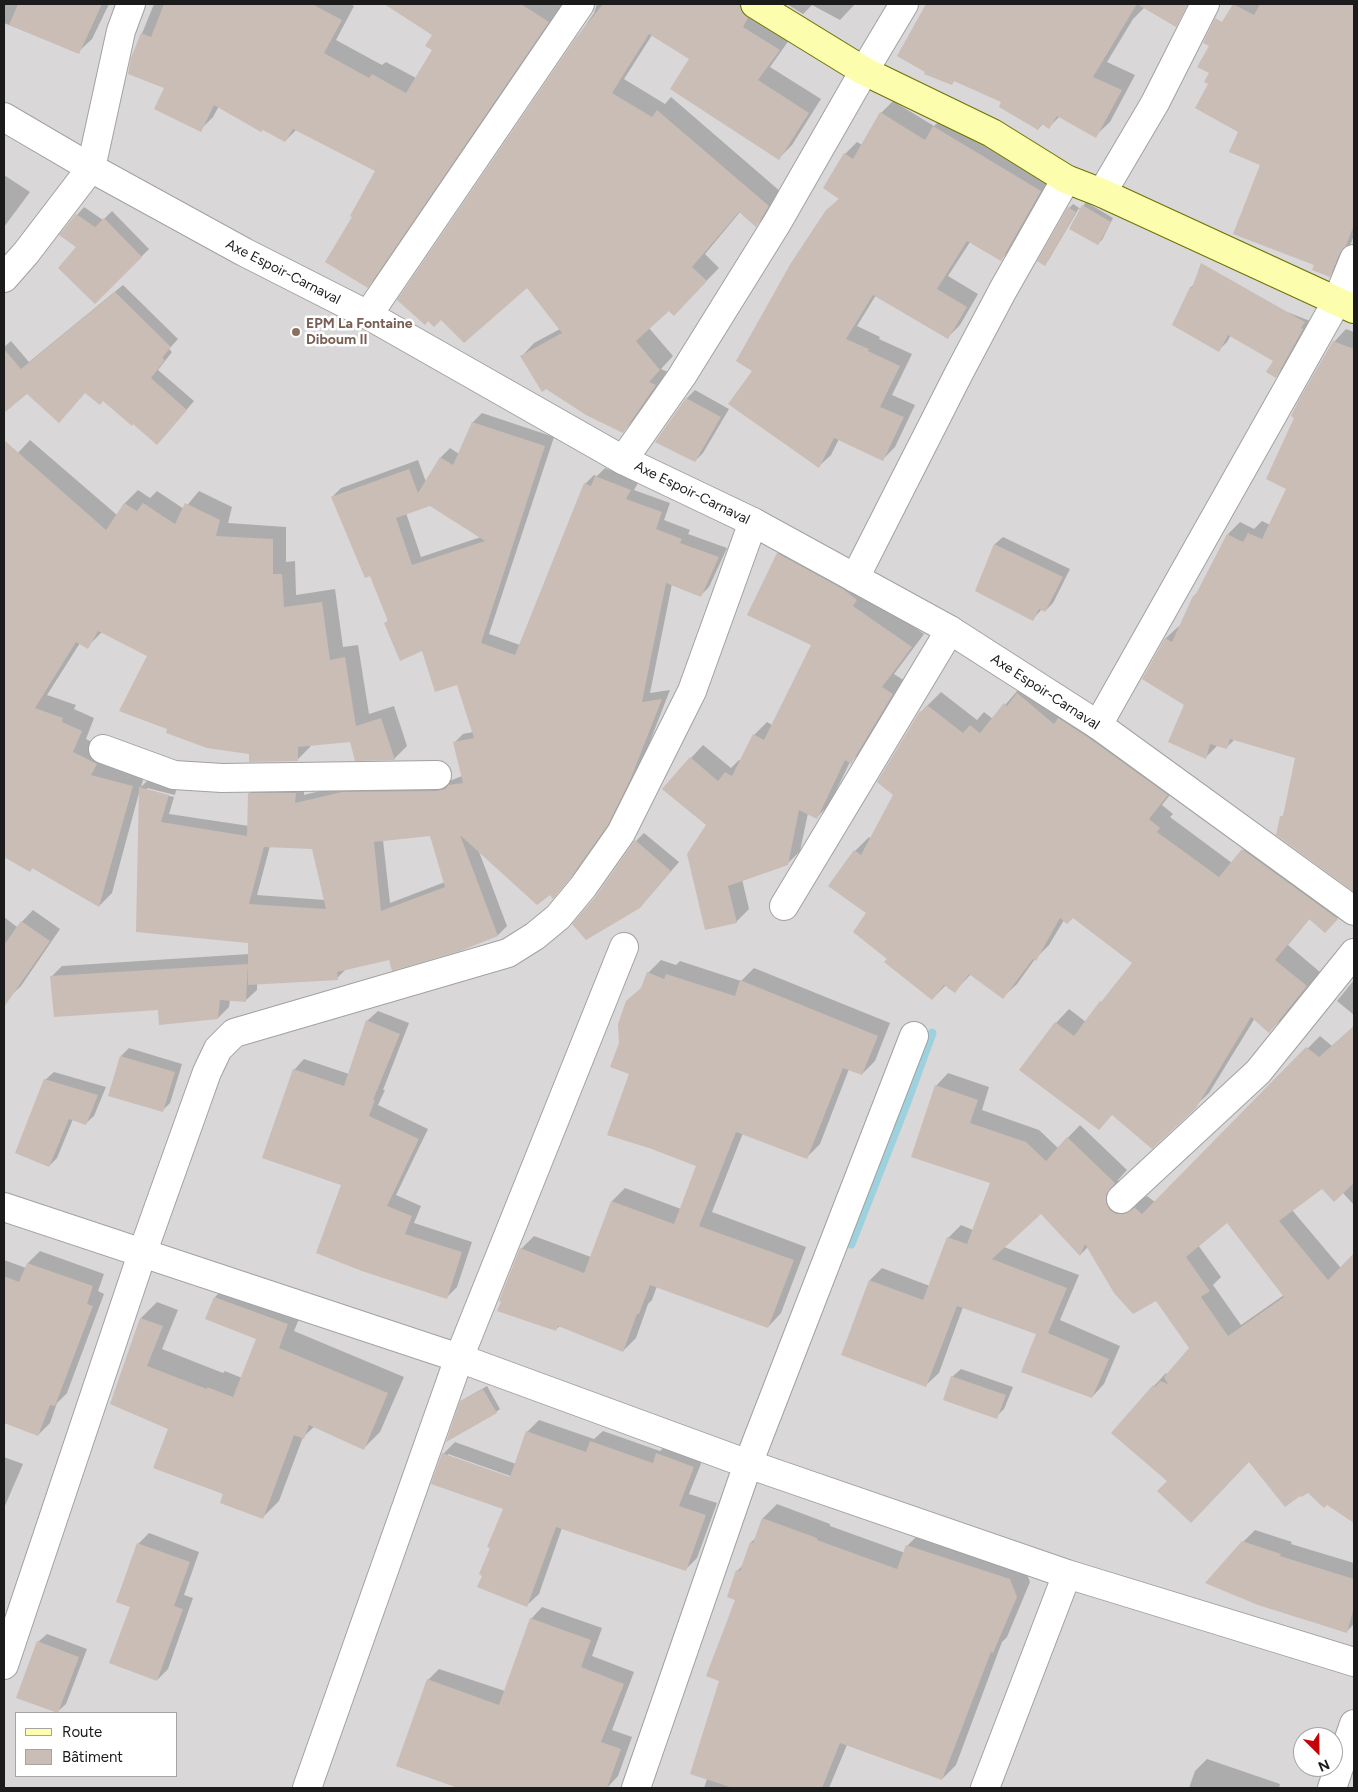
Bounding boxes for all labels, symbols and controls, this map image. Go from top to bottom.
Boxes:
street label: Axe Espoir-Carnaval [223,236,343,308]
place label: EPM La Fontaine Diboum II [306,316,412,348]
marker: EPM La Fontaine Diboum II [290,326,302,338]
street label: Axe Espoir-Carnaval [632,458,752,528]
street label: Axe Espoir-Carnaval [987,651,1103,733]
legend [15,1712,178,1777]
text: Route [62,1723,102,1741]
north arrow [1293,1727,1343,1777]
text: Bâtiment [62,1748,123,1766]
text: N [1315,1755,1332,1775]

